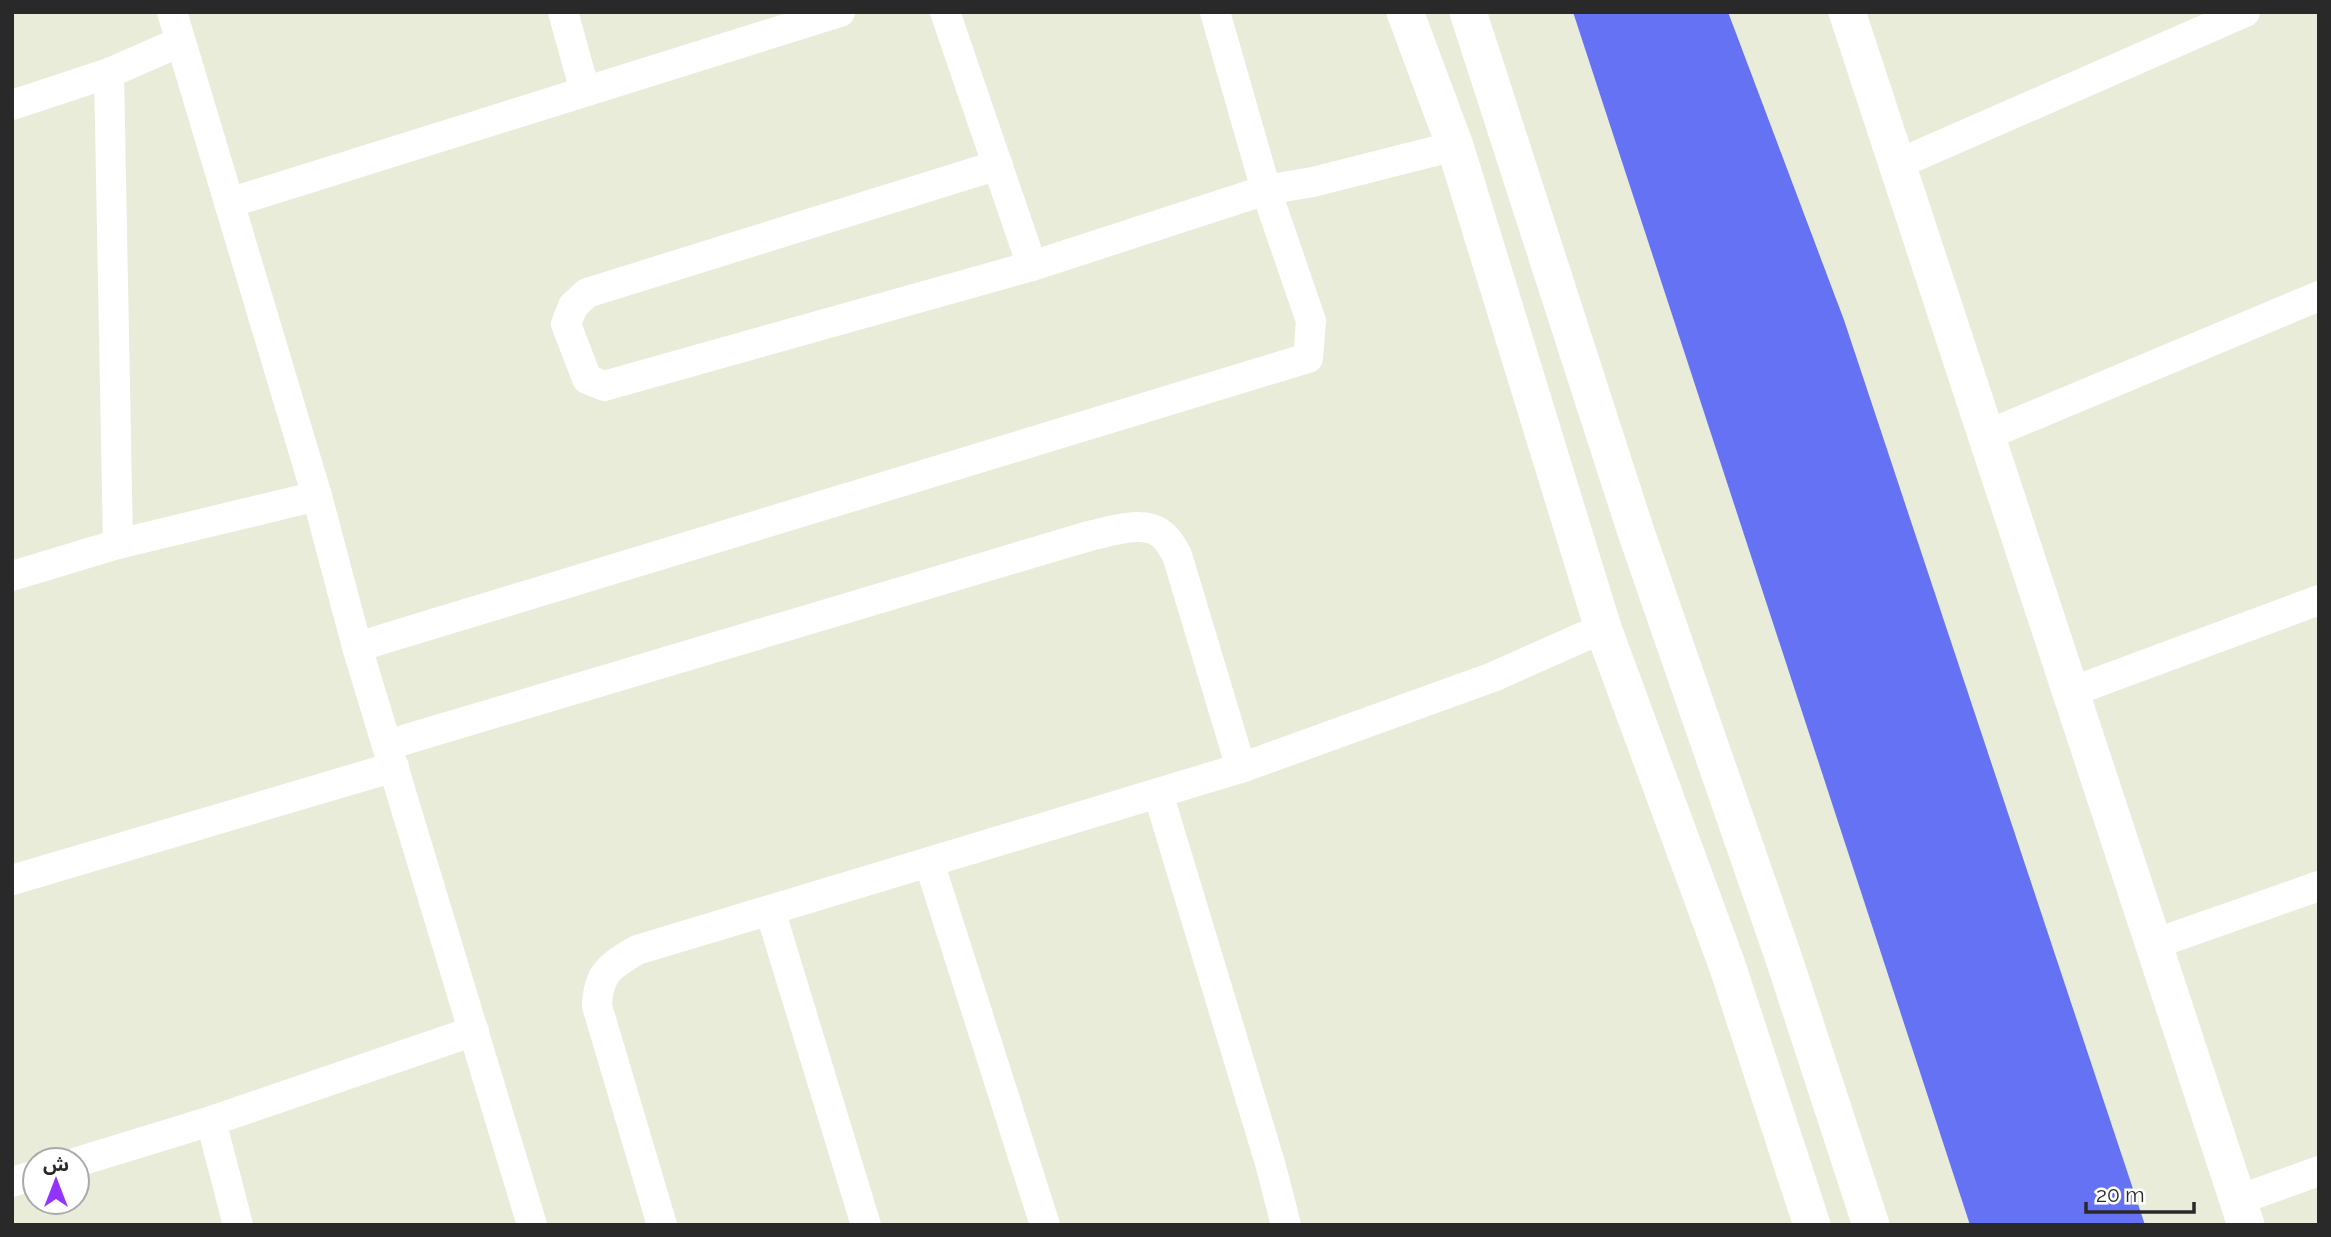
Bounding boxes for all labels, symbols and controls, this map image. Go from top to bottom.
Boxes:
north arrow [21,1146,91,1216]
text: ش [43,1153,69,1175]
scale bar [2086,1170,2194,1214]
text: 20 m [2096,1182,2144,1207]

